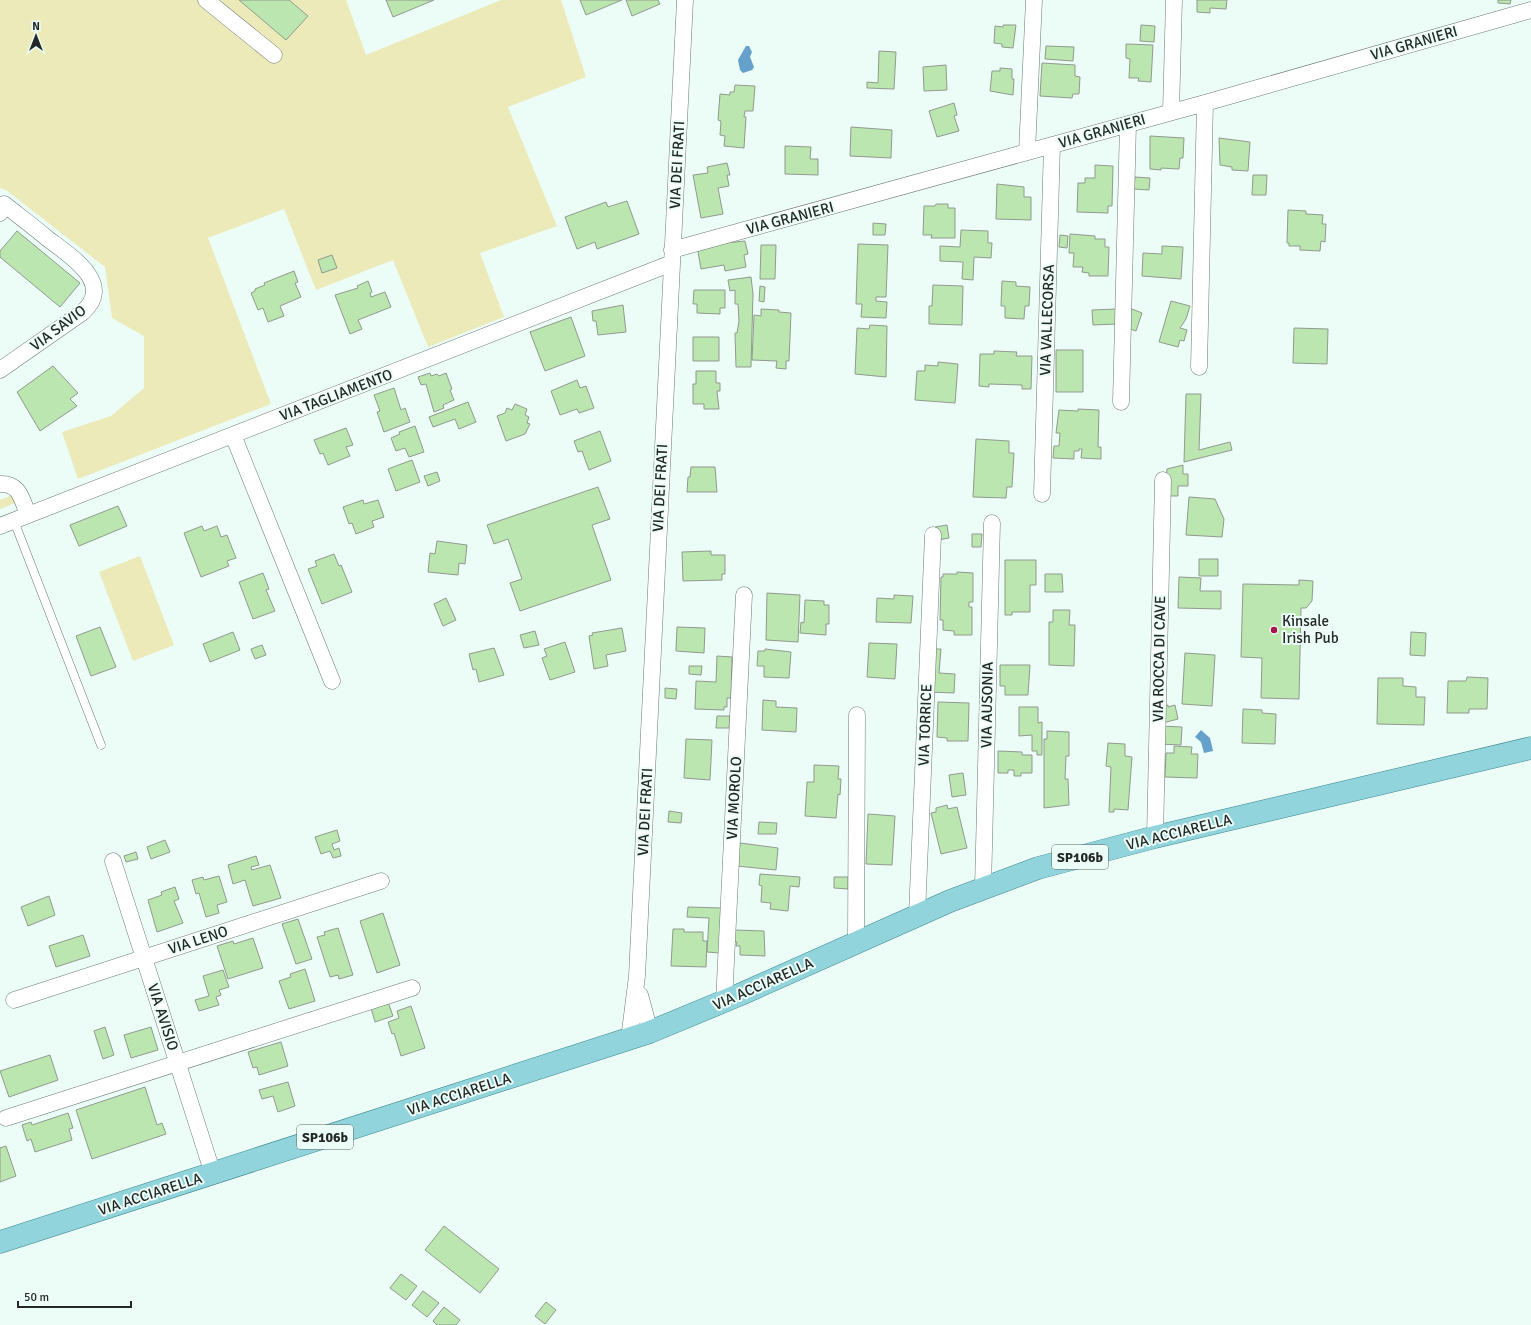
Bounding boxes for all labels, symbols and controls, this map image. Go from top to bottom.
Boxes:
north arrow [16,16,56,56]
text: N [32,20,40,33]
street label: VIA GRANIERI [1368,22,1460,64]
street label: VIA GRANIERI [1056,110,1148,152]
street label: VIA DEI FRATI [666,120,688,210]
street label: VIA GRANIERI [744,198,836,238]
street label: VIA VALLECORSA [1036,264,1058,376]
street label: VIA SAVIO [27,301,90,355]
street label: VIA TAGLIAMENTO [277,365,395,425]
street label: VIA DEI FRATI [649,443,671,533]
street label: VIA ROCCA DI CAVE [1149,596,1169,722]
place label: Kinsale Irish Pub [1282,612,1339,647]
marker: Kinsale Irish Pub [1269,625,1279,635]
street label: VIA AUSONIA [977,662,997,748]
street label: VIA TORRICE [915,684,935,766]
street label: VIA MOROLO [723,756,745,840]
street label: VIA DEI FRATI [634,767,656,857]
street label: VIA ACCIARELLA [1124,810,1234,854]
road number: SP106b [1052,845,1108,869]
street label: VIA LENO [166,922,230,958]
street label: VIA ACCIARELLA [710,954,816,1014]
street label: VIA AVISIO [144,981,182,1053]
street label: VIA ACCIARELLA [405,1069,513,1119]
road number: SP106b [297,1125,353,1149]
street label: VIA ACCIARELLA [96,1169,204,1219]
scale bar [18,1283,131,1309]
text: 50 m [24,1290,49,1305]

